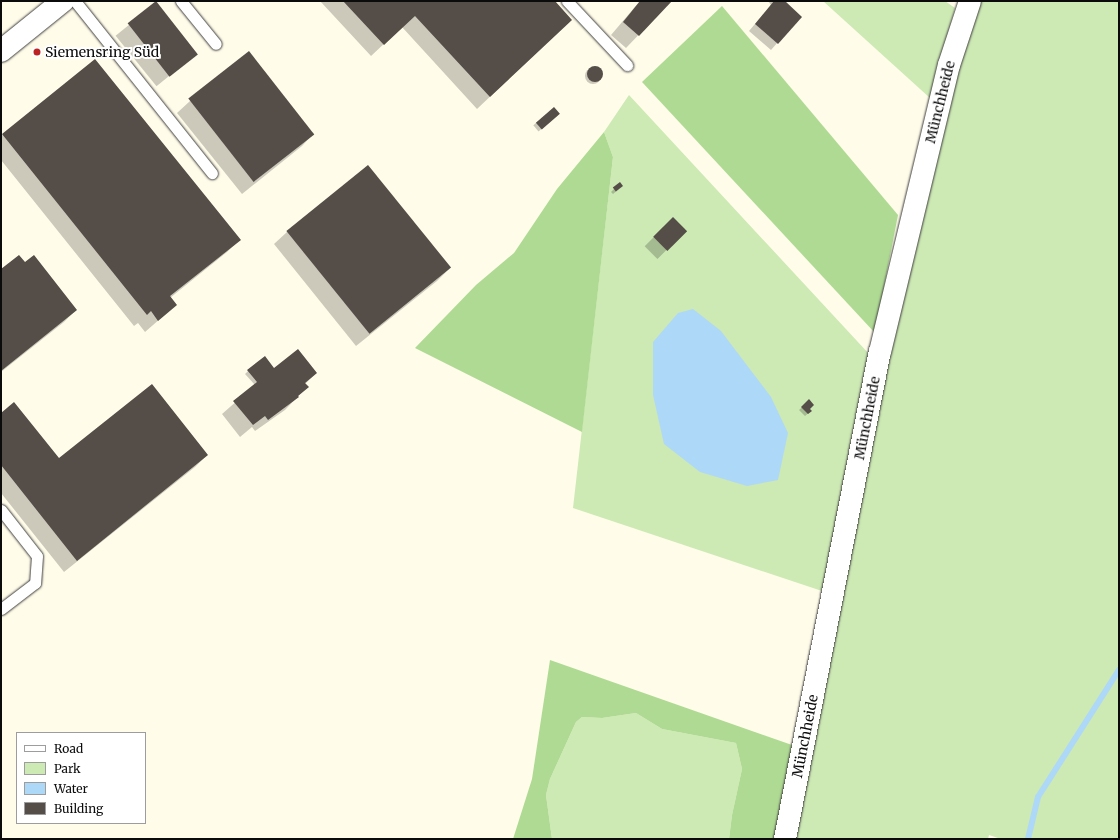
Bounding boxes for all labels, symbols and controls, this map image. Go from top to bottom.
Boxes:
place label: Siemensring Süd [45,44,159,60]
marker: Siemensring Süd [32,47,42,57]
street label: Münchheide [922,59,958,145]
street label: Münchheide [851,375,883,461]
street label: Münchheide [789,693,821,779]
legend [16,732,146,824]
text: Road [54,741,83,756]
text: Park [54,761,81,776]
text: Water [54,781,88,796]
text: Building [54,801,103,816]

